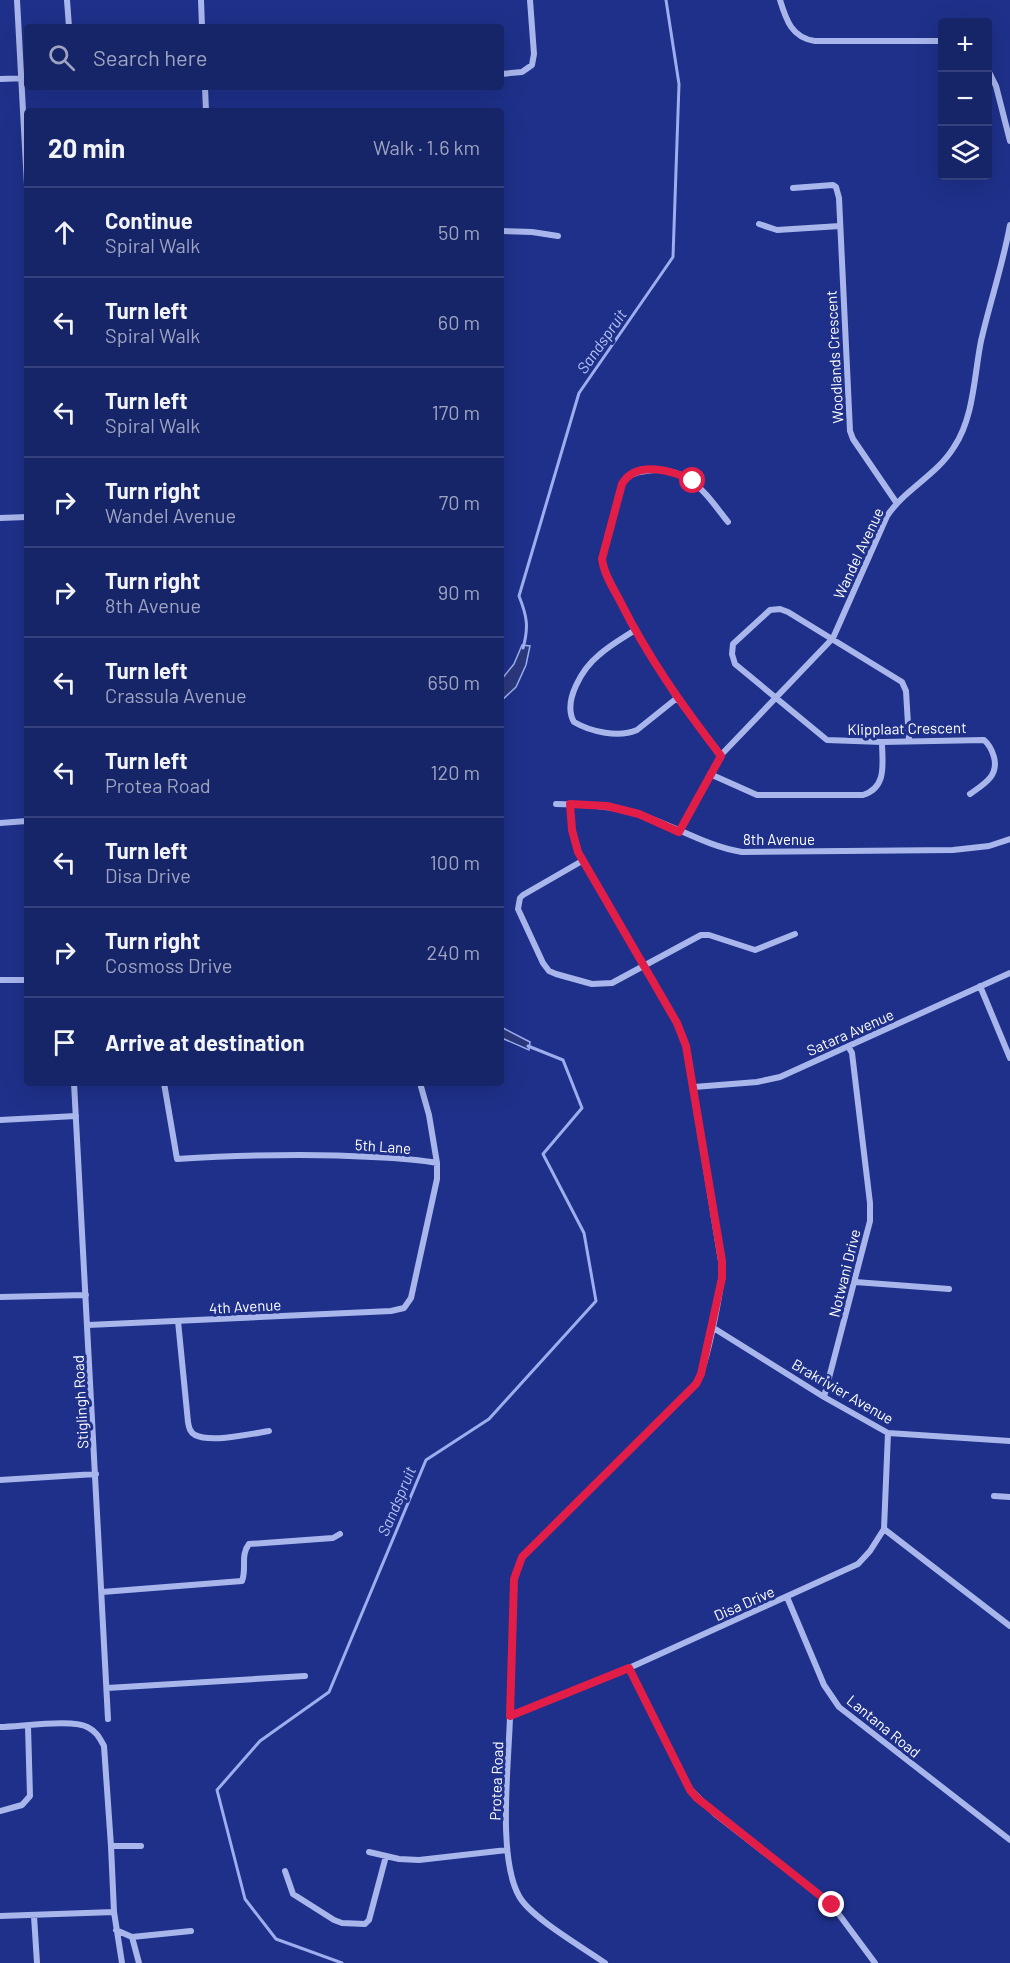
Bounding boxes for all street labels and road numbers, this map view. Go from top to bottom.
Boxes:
street label: Woodlands Crescent [822,290,846,424]
street label: Wandel Avenue [829,505,887,601]
street label: Klipplaat Crescent [847,718,967,738]
street label: 8th Avenue [743,830,815,848]
street label: Satara Avenue [804,1005,896,1059]
street label: 5th Lane [354,1135,412,1157]
street label: Notwani Drive [824,1227,864,1319]
street label: 4th Avenue [208,1295,282,1317]
street label: Stiglingh Road [69,1355,91,1449]
street label: Brakrivier Avenue [789,1355,897,1427]
street label: Disa Drive [711,1582,777,1624]
street label: Lantana Road [844,1691,924,1761]
street label: Protea Road [486,1741,506,1821]

